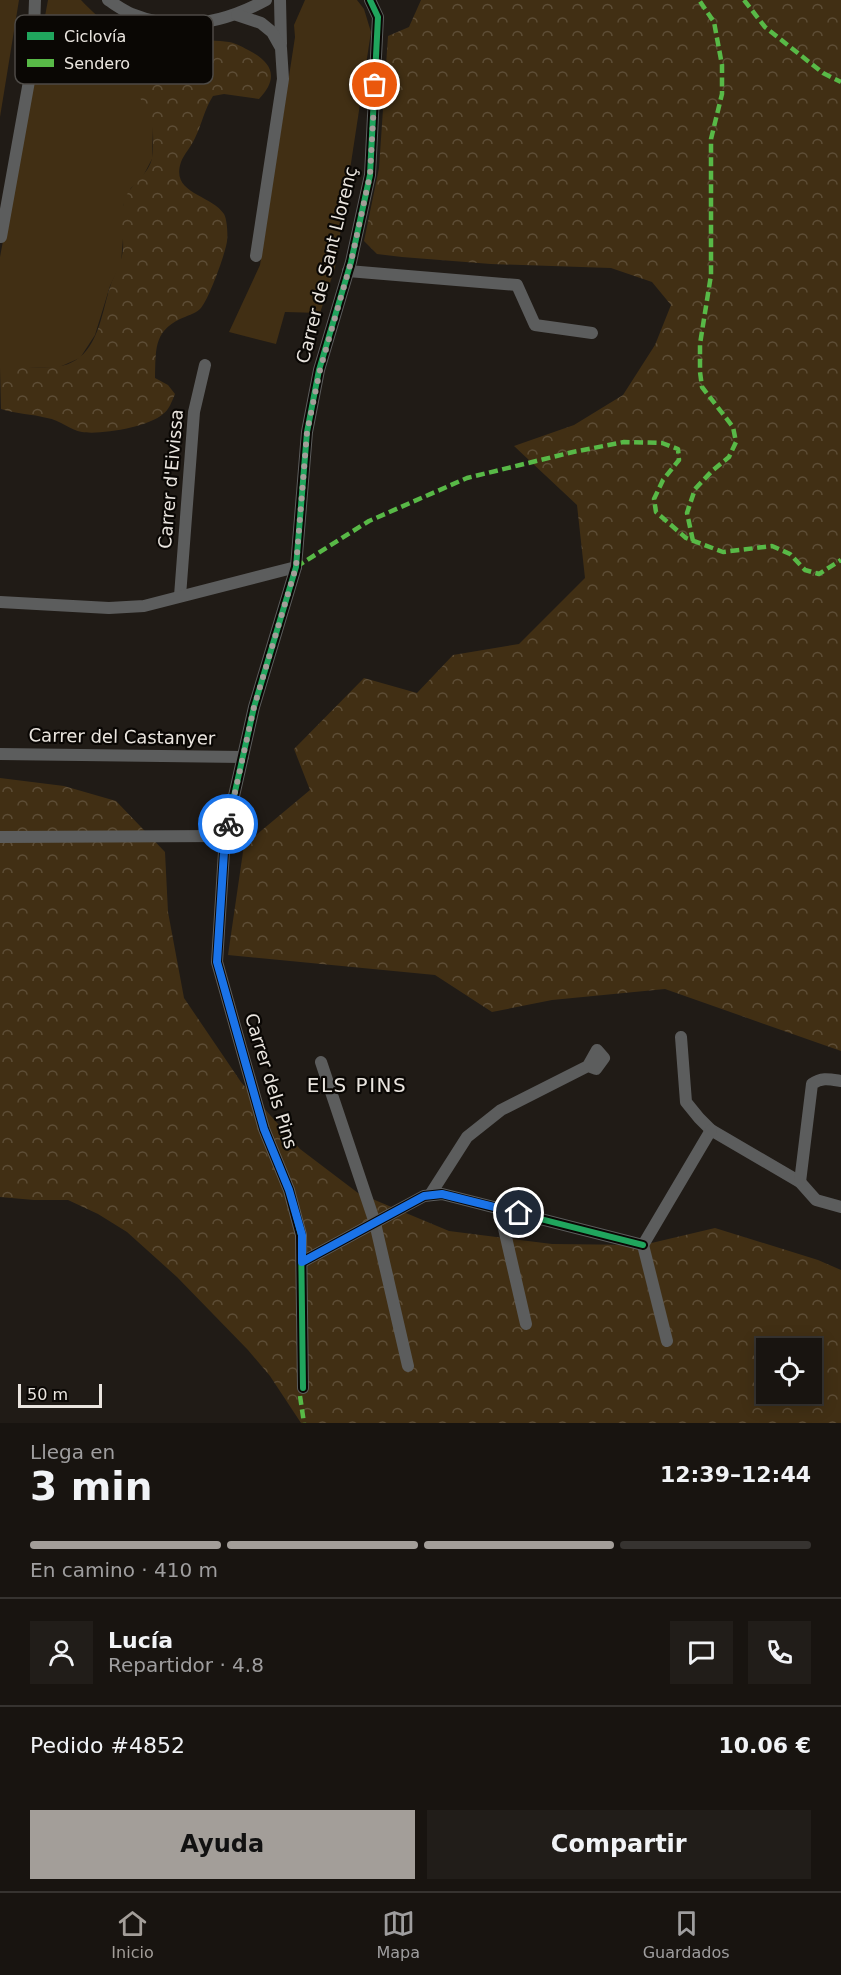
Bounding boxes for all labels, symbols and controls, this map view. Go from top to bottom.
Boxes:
legend [15,15,213,84]
text: Ciclovía [64,27,126,46]
text: Sendero [64,54,130,73]
pin [349,59,400,110]
icon: bag [358,68,391,101]
street label: Carrer de Sant Llorenç [292,164,361,366]
street label: Carrer d'Eivissa [154,408,187,550]
street label: Carrer del Castanyer [28,724,216,749]
courier [198,794,258,854]
icon: bike [212,808,245,841]
street label: Carrer dels Pins [241,1010,302,1151]
district label: ELS PINS [307,1073,407,1097]
pin [493,1187,544,1238]
icon: home [502,1196,535,1229]
map controls [756,1338,822,1404]
button: locate [756,1338,822,1404]
scale bar [18,1381,102,1408]
text: 50 m [27,1385,68,1404]
text: Llega en [30,1440,115,1464]
text: 12:39–12:44 [660,1462,811,1487]
text: 3 min [30,1464,152,1509]
text: En camino · 410 m [30,1558,218,1582]
button: person [30,1621,93,1684]
button: chat [670,1621,733,1684]
button: phone [748,1621,811,1684]
text: Lucía [108,1628,173,1653]
text: Repartidor · 4.8 [108,1653,264,1677]
text: Pedido #4852 [30,1733,185,1758]
text: 10.06 € [718,1733,811,1758]
button: Ayuda [30,1810,415,1879]
button: Compartir [427,1810,811,1879]
tab: Inicio [111,1907,154,1962]
tab: Mapa [376,1907,420,1962]
tab: Guardados [643,1907,730,1962]

